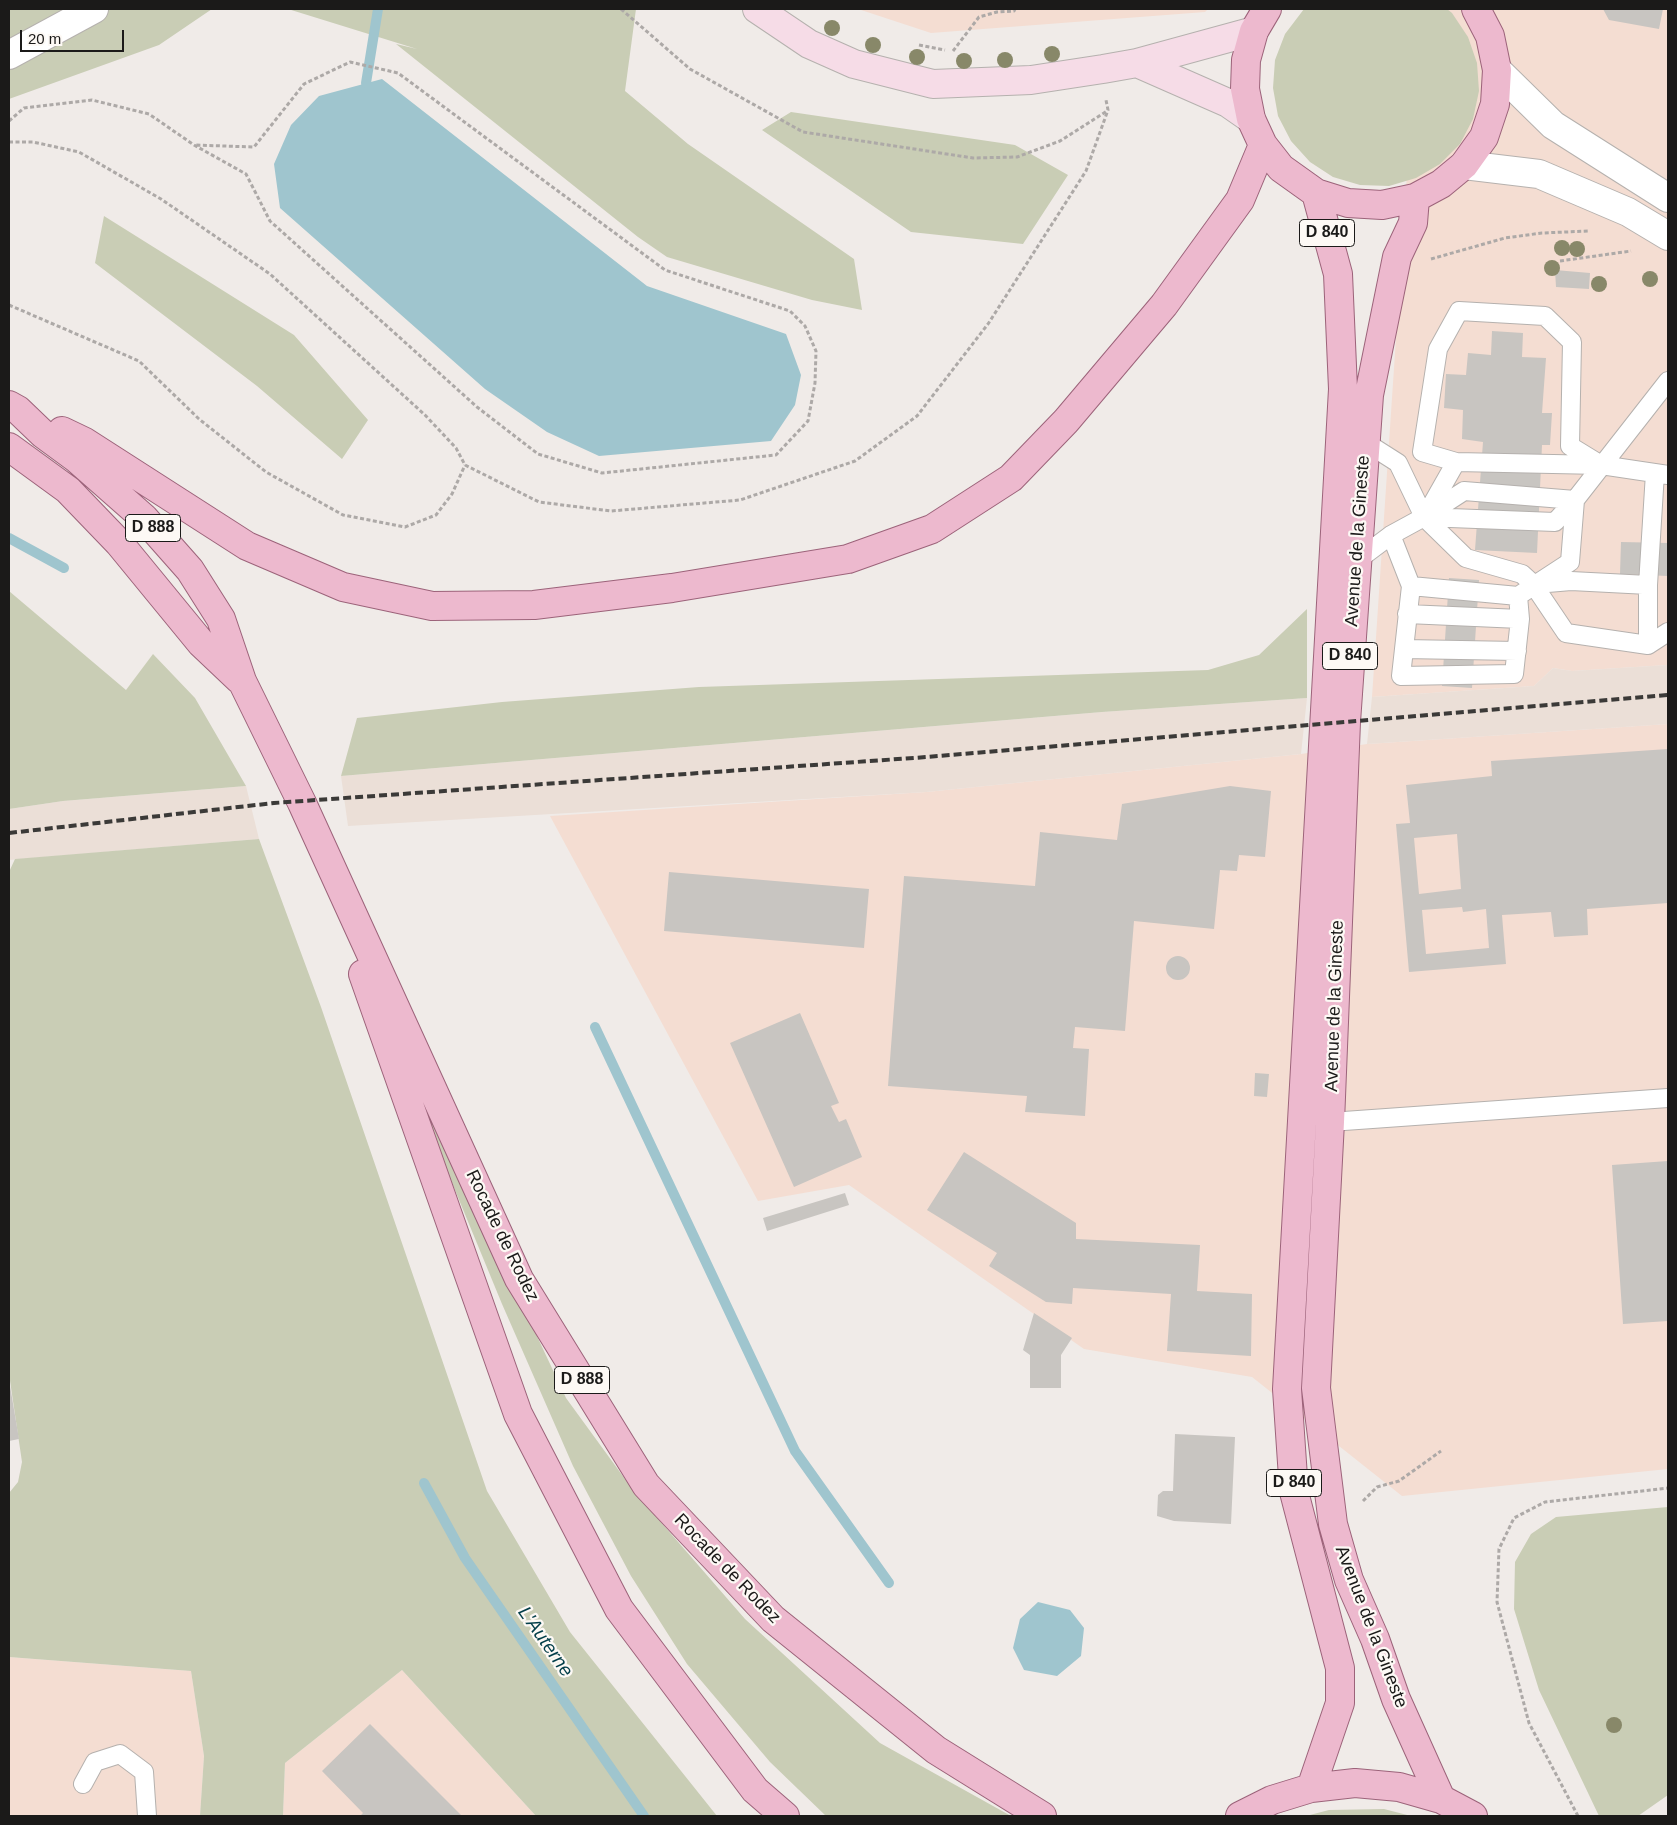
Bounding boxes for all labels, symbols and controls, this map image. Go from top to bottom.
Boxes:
scale bar [22,20,126,52]
text: 20 m [28,30,61,47]
road number: D 840 [1300,220,1354,247]
street label: Avenue de la Gineste [1341,455,1375,627]
road number: D 888 [126,514,180,542]
road number: D 840 [1322,642,1378,669]
street label: Avenue de la Gineste [1321,920,1349,1092]
street label: Rocade de Rodez [461,1167,543,1305]
road number: D 888 [554,1366,610,1394]
road number: D 840 [1266,1470,1322,1496]
street label: Rocade de Rodez [669,1510,785,1628]
street label: Avenue de la Gineste [1330,1543,1412,1711]
water label: L'Auterne [513,1602,577,1682]

